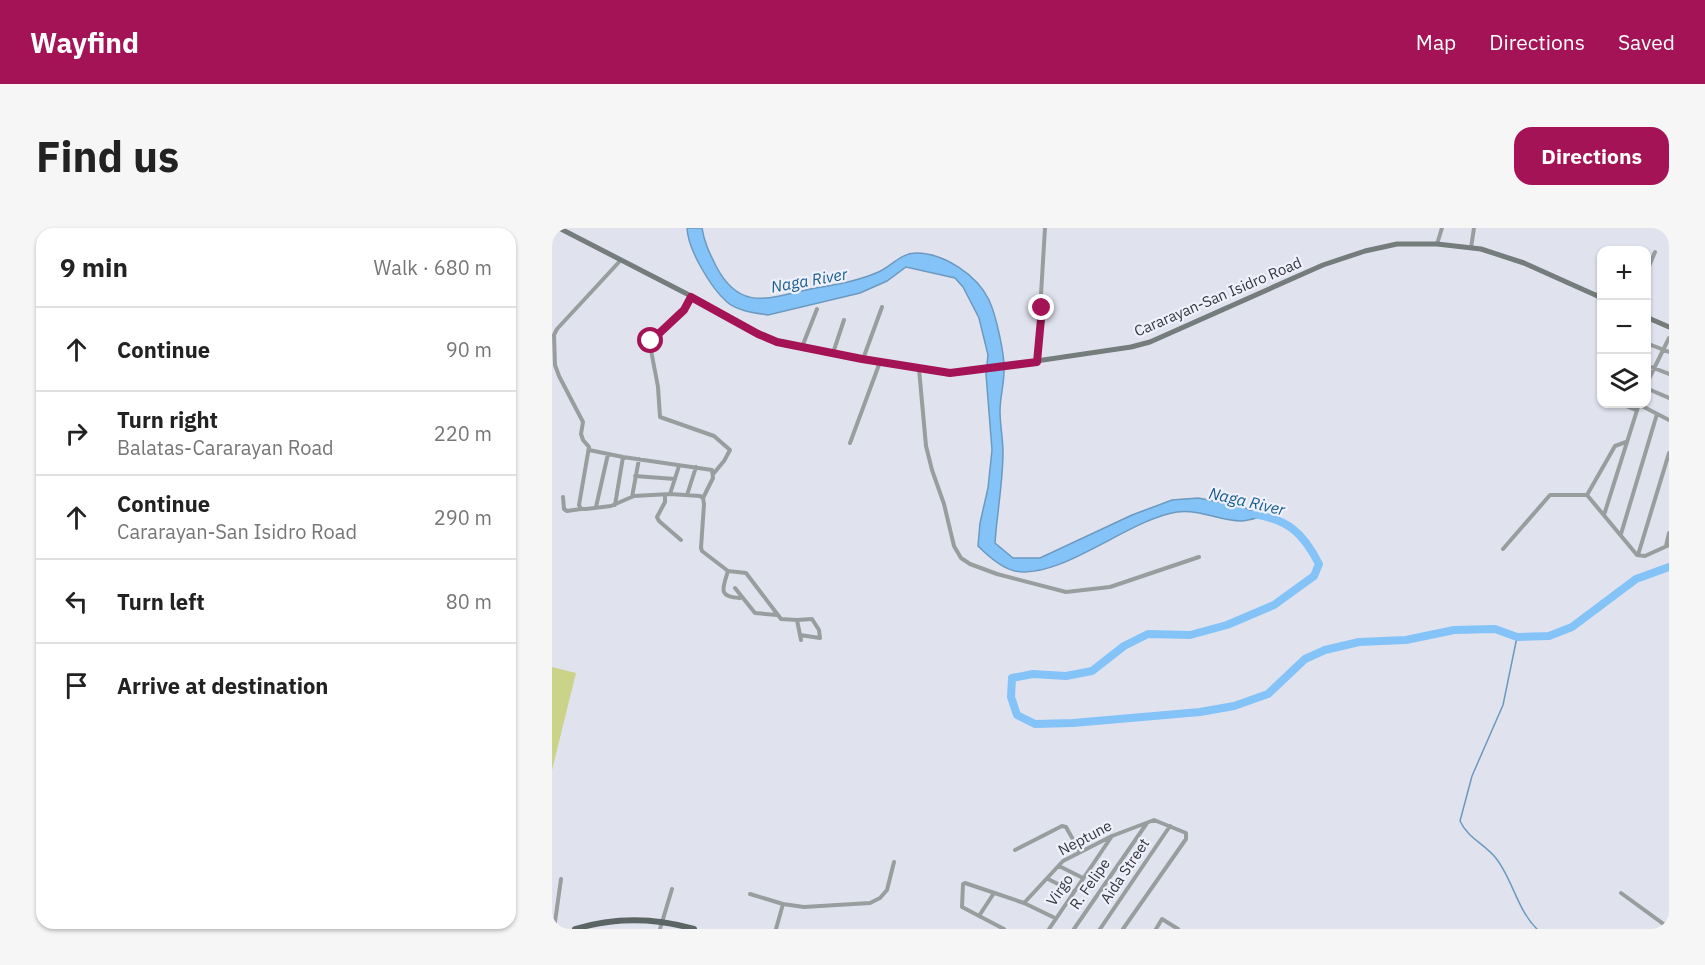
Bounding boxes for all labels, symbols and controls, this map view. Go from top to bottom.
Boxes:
text: Wayfind [30,24,139,61]
text: Map [1416,28,1456,56]
text: Directions [1489,28,1585,56]
text: Saved [1618,28,1675,56]
button: Directions [1514,127,1669,185]
text: Find us [36,129,179,184]
map controls [1597,246,1651,408]
button: + [1597,246,1651,300]
text: 9 min [60,250,128,284]
street label: Cararayan-San Isidro Road [1131,253,1304,340]
text: Walk · 680 m [374,254,492,281]
water label: Naga River [769,263,850,297]
route end [1028,294,1054,320]
button: − [1597,300,1651,354]
route start [637,327,663,353]
icon: ahead [60,333,93,366]
text: Continue [117,335,210,364]
text: 90 m [446,336,492,363]
button: layers [1597,354,1651,408]
text: Turn right [117,405,218,434]
icon: right [60,417,93,450]
text: 220 m [434,420,492,447]
text: Balatas-Cararayan Road [117,434,334,461]
water label: Naga River [1207,483,1288,520]
text: Continue [117,489,210,518]
icon: ahead [60,501,93,534]
text: 290 m [434,504,492,531]
text: Cararayan-San Isidro Road [117,518,357,545]
icon: left [60,585,93,618]
text: Turn left [117,587,205,616]
text: 80 m [446,588,492,615]
icon: arrive [60,669,93,702]
text: Arrive at destination [117,671,328,700]
street label: Neptune [1055,816,1115,860]
street label: Aida Street [1096,834,1153,907]
street label: R. Felipe [1065,854,1114,913]
street label: Virgo [1042,870,1077,909]

